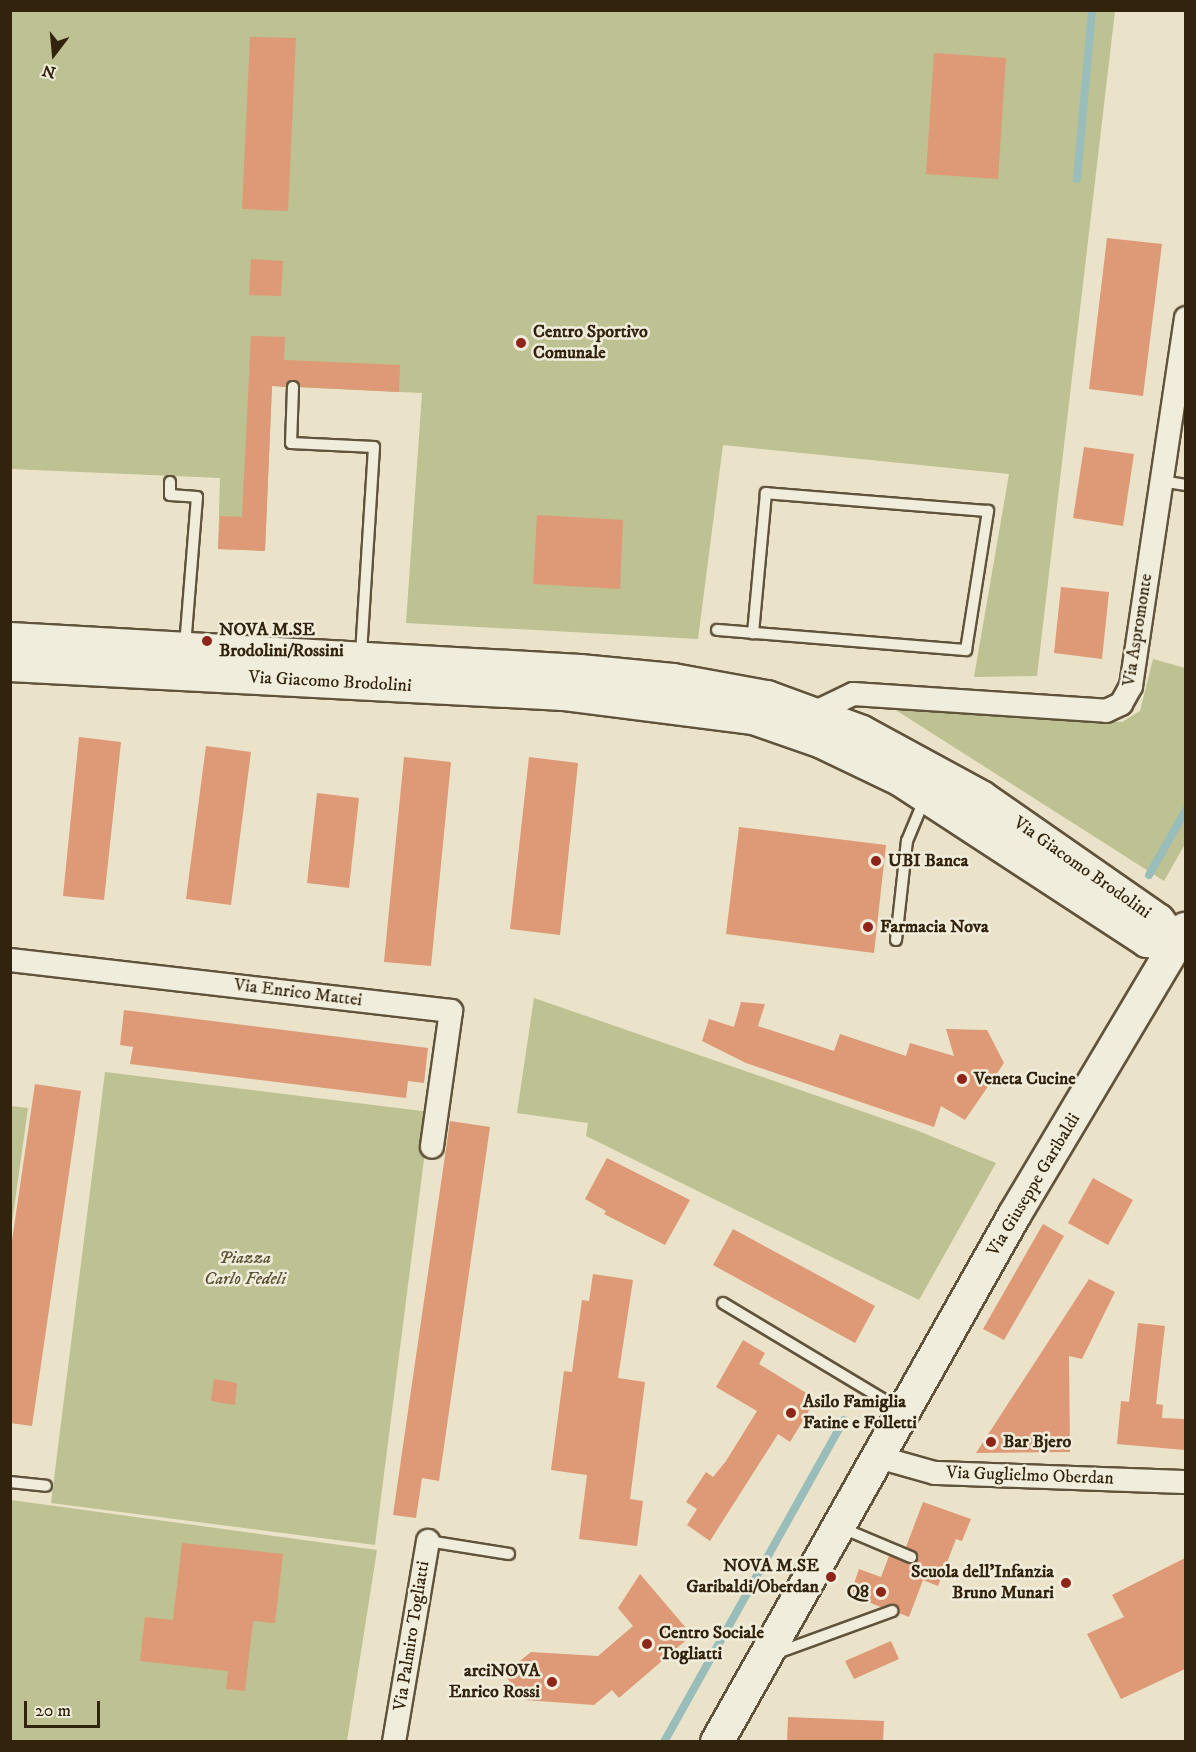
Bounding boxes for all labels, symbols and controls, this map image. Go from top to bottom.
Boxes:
north arrow [24,24,84,84]
text: N [40,60,58,83]
place label: Centro Sportivo Comunale [533,322,648,364]
marker: Centro Sportivo Comunale [514,336,528,350]
street label: Via Aspromonte [1118,572,1158,688]
place label: NOVA M.SE Brodolini/Rossini [219,620,344,662]
marker: NOVA M.SE Brodolini/Rossini [200,634,214,648]
street label: Via Giacomo Brodolini [248,667,412,697]
street label: Via Giacomo Brodolini [1009,812,1155,924]
place label: UBI Banca [888,850,968,872]
marker: UBI Banca [869,854,883,868]
place label: Farmacia Nova [880,916,989,938]
marker: Farmacia Nova [861,920,875,934]
street label: Via Enrico Mattei [233,974,363,1012]
place label: Veneta Cucine [974,1068,1076,1090]
marker: Veneta Cucine [955,1072,969,1086]
street label: Via Giuseppe Garibaldi [983,1110,1085,1260]
park label: Piazza Carlo Fedeli [204,1248,286,1290]
place label: Asilo Famiglia Fatine e Folletti [803,1392,917,1434]
marker: Asilo Famiglia Fatine e Folletti [784,1406,798,1420]
place label: Bar Bjero [1003,1431,1071,1453]
marker: Bar Bjero [984,1435,998,1449]
street label: Via Guglielmo Oberdan [946,1462,1114,1490]
place label: NOVA M.SE Garibaldi/Oberdan [686,1556,819,1598]
street label: Via Palmiro Togliatti [389,1560,435,1712]
place label: Scuola dell'Infanzia Bruno Munari [911,1562,1054,1604]
marker: NOVA M.SE Garibaldi/Oberdan [824,1570,838,1584]
marker: Scuola dell'Infanzia Bruno Munari [1059,1576,1073,1590]
place label: Q8 [847,1581,869,1603]
marker: Q8 [874,1585,888,1599]
place label: Centro Sociale Togliatti [659,1623,764,1666]
marker: Centro Sociale Togliatti [640,1637,654,1651]
place label: arciNOVA Enrico Rossi [449,1661,540,1704]
marker: arciNOVA Enrico Rossi [545,1675,559,1689]
scale bar [27,1689,104,1727]
text: 20 m [35,1700,71,1722]

